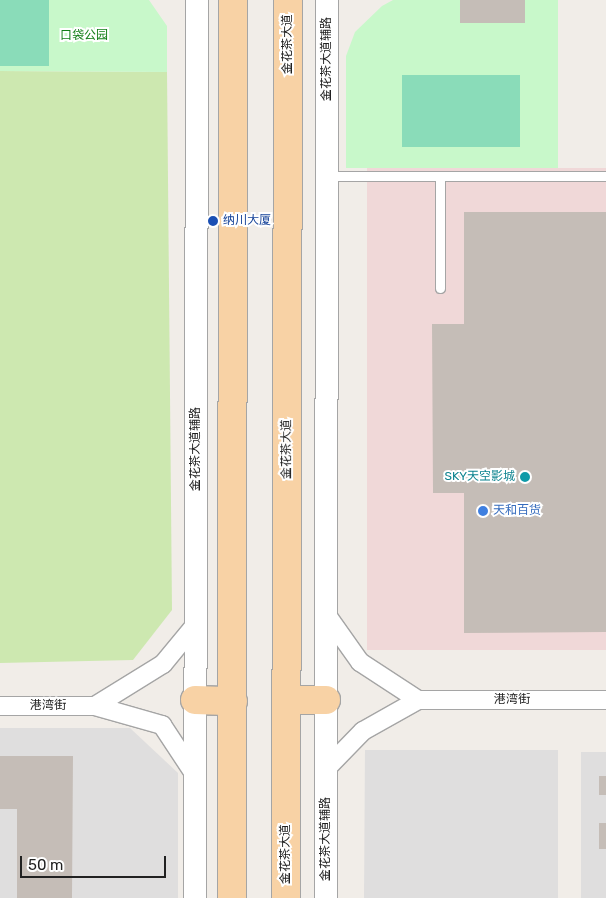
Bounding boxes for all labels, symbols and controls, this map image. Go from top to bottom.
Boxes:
street label: 金花茶大道 [281,14,295,74]
street label: 金花茶大道辅路 [320,17,334,101]
park label: 口袋公园 [60,29,108,43]
place label: 纳川大厦 [223,214,271,228]
marker: 纳川大厦 [207,215,219,227]
street label: 金花茶大道辅路 [189,407,203,491]
street label: 金花茶大道 [280,419,294,479]
place label: SKY天空影城 [445,470,515,484]
marker: SKY天空影城 [519,471,531,483]
place label: 天和百货 [493,504,541,518]
marker: 天和百货 [477,505,489,517]
street label: 港湾街 [494,693,530,707]
street label: 港湾街 [30,699,66,713]
street label: 金花茶大道辅路 [319,797,333,881]
street label: 金花茶大道 [279,824,293,884]
scale bar [22,846,169,878]
text: 50 m [28,856,63,874]

